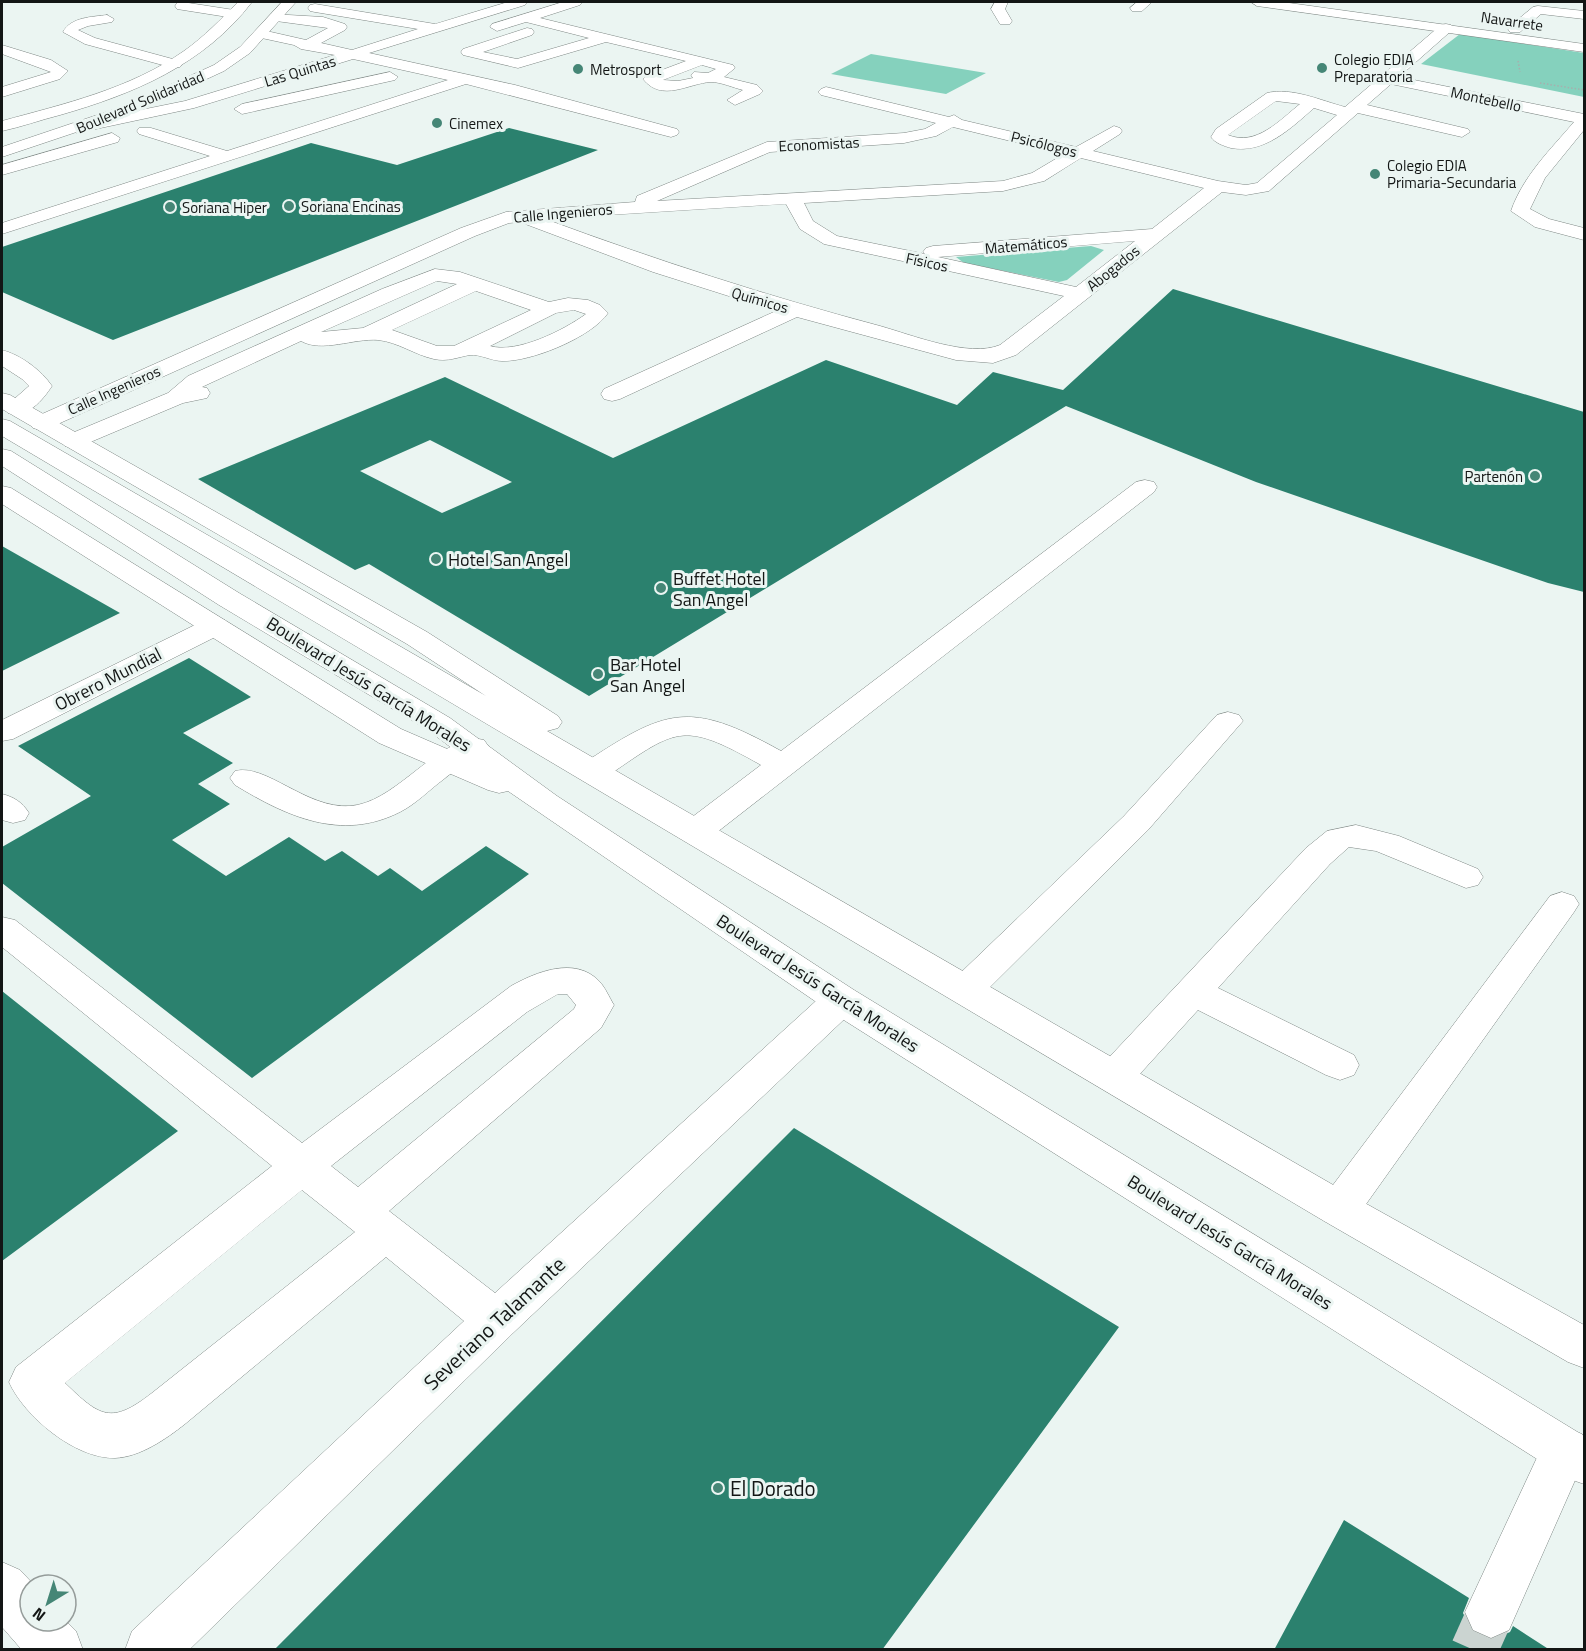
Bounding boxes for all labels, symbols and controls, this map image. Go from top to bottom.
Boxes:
street label: Navarrete [1479,5,1545,37]
place label: Colegio EDIA Preparatoria [1334,48,1414,88]
street label: Las Quintas [261,49,339,93]
place label: Metrosport [590,58,662,81]
marker: Colegio EDIA Preparatoria [1315,61,1329,75]
marker: Metrosport [571,62,585,76]
street label: Boulevard Solidaridad [72,65,208,139]
street label: Montebello [1449,80,1523,118]
place label: Cinemex [449,112,503,135]
marker: Cinemex [430,116,444,130]
street label: Psicólogos [1008,125,1080,163]
street label: Economistas [778,130,860,158]
place label: Colegio EDIA Primaria-Secundaria [1387,154,1517,194]
marker: Colegio EDIA Primaria-Secundaria [1368,167,1382,181]
place label: Soriana Encinas [301,195,401,218]
place label: Soriana Hiper [182,196,267,219]
street label: Calle Ingenieros [512,197,614,229]
marker: Soriana Encinas [282,199,296,213]
marker: Soriana Hiper [163,200,177,214]
street label: Matemáticos [984,230,1068,260]
street label: Abogados [1081,239,1145,297]
street label: Físicos [904,246,950,278]
street label: Químicos [729,281,791,319]
street label: Calle Ingenieros [64,359,164,421]
place label: Partenón [1465,465,1523,488]
marker: Partenón [1528,469,1542,483]
place label: Hotel San Angel [448,546,568,573]
marker: Hotel San Angel [429,552,443,566]
place label: Buffet Hotel San Angel [673,565,766,613]
marker: Buffet Hotel San Angel [654,581,668,595]
street label: Boulevard Jesús García Morales [261,610,477,758]
street label: Obrero Mundial [50,640,166,718]
place label: Bar Hotel San Angel [610,651,685,699]
marker: Bar Hotel San Angel [591,667,605,681]
street label: Boulevard Jesús García Morales [711,907,925,1059]
street label: Boulevard Jesús García Morales [1122,1168,1338,1316]
street label: Severiano Talamante [416,1249,572,1397]
place label: El Dorado [730,1472,816,1504]
marker: El Dorado [711,1481,725,1495]
north arrow [18,1573,78,1633]
text: N [27,1602,51,1628]

